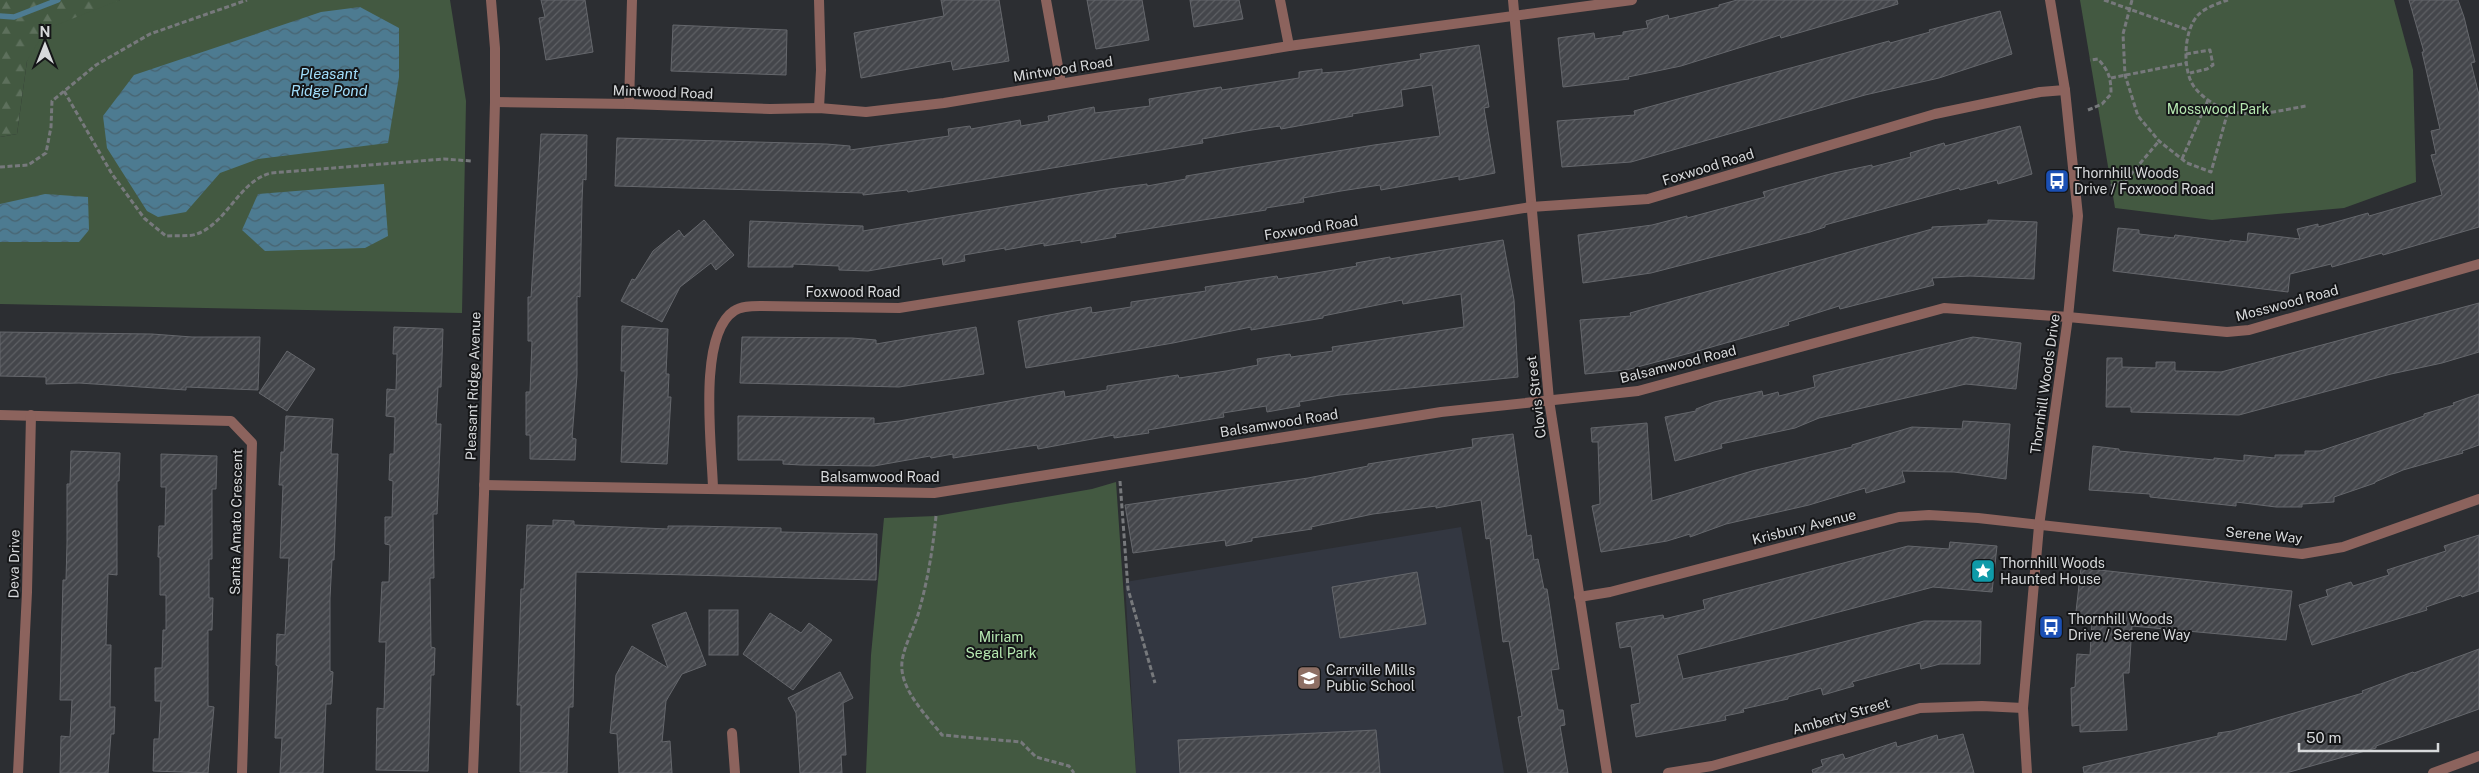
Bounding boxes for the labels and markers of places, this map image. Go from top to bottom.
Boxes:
place label: Thornhill Woods Drive / Foxwood Road [2074,165,2214,197]
bus stop icon: Thornhill Woods Drive / Foxwood Road [2044,168,2070,194]
place label: Thornhill Woods Haunted House [2000,555,2105,587]
place icon: Thornhill Woods Haunted House [1970,558,1996,584]
place label: Thornhill Woods Drive / Serene Way [2068,611,2191,643]
bus stop icon: Thornhill Woods Drive / Serene Way [2038,614,2064,640]
place label: Carrville Mills Public School [1326,662,1415,694]
school or university icon: Carrville Mills Public School [1296,665,1322,691]

